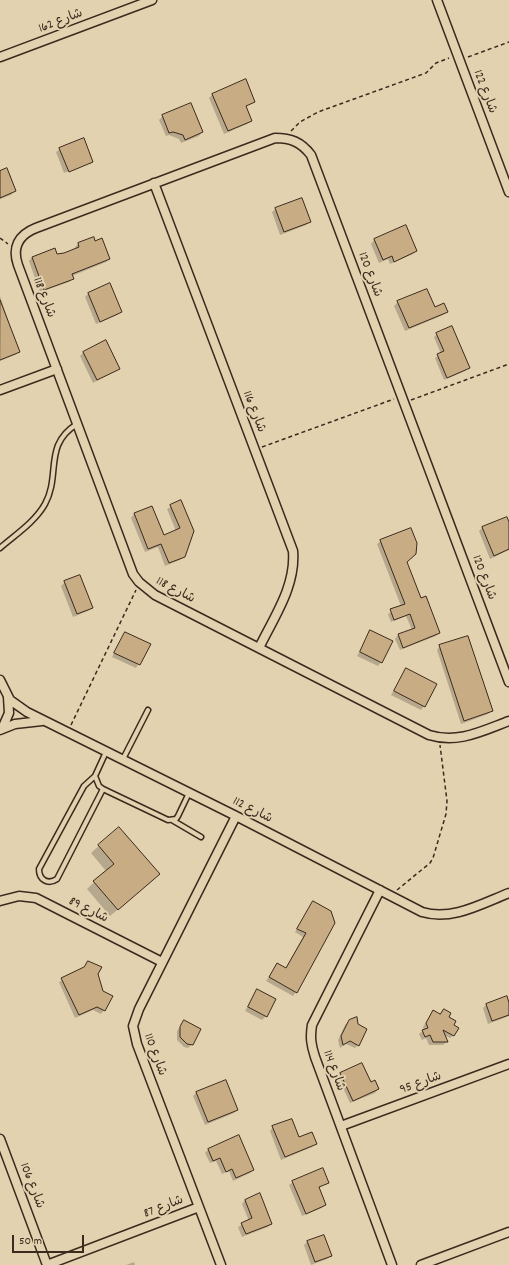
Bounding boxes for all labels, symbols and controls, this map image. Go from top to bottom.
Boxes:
street label: شارع 162 [37,6,85,38]
street label: شارع 122 [469,68,499,116]
street label: شارع 120 [353,250,385,300]
street label: شارع 118 [28,276,58,320]
street label: شارع 116 [238,389,268,435]
street label: شارع 120 [467,553,499,603]
street label: شارع 118 [153,574,197,608]
street label: شارع 112 [230,794,274,828]
street label: شارع 89 [66,894,110,928]
street label: شارع 110 [139,1032,169,1078]
street label: شارع 114 [318,1049,348,1093]
street label: شارع 95 [398,1069,444,1099]
street label: شارع 106 [15,1161,47,1211]
street label: شارع 87 [142,1193,186,1223]
scale bar [14,1227,86,1253]
text: 50 m [19,1233,42,1250]

